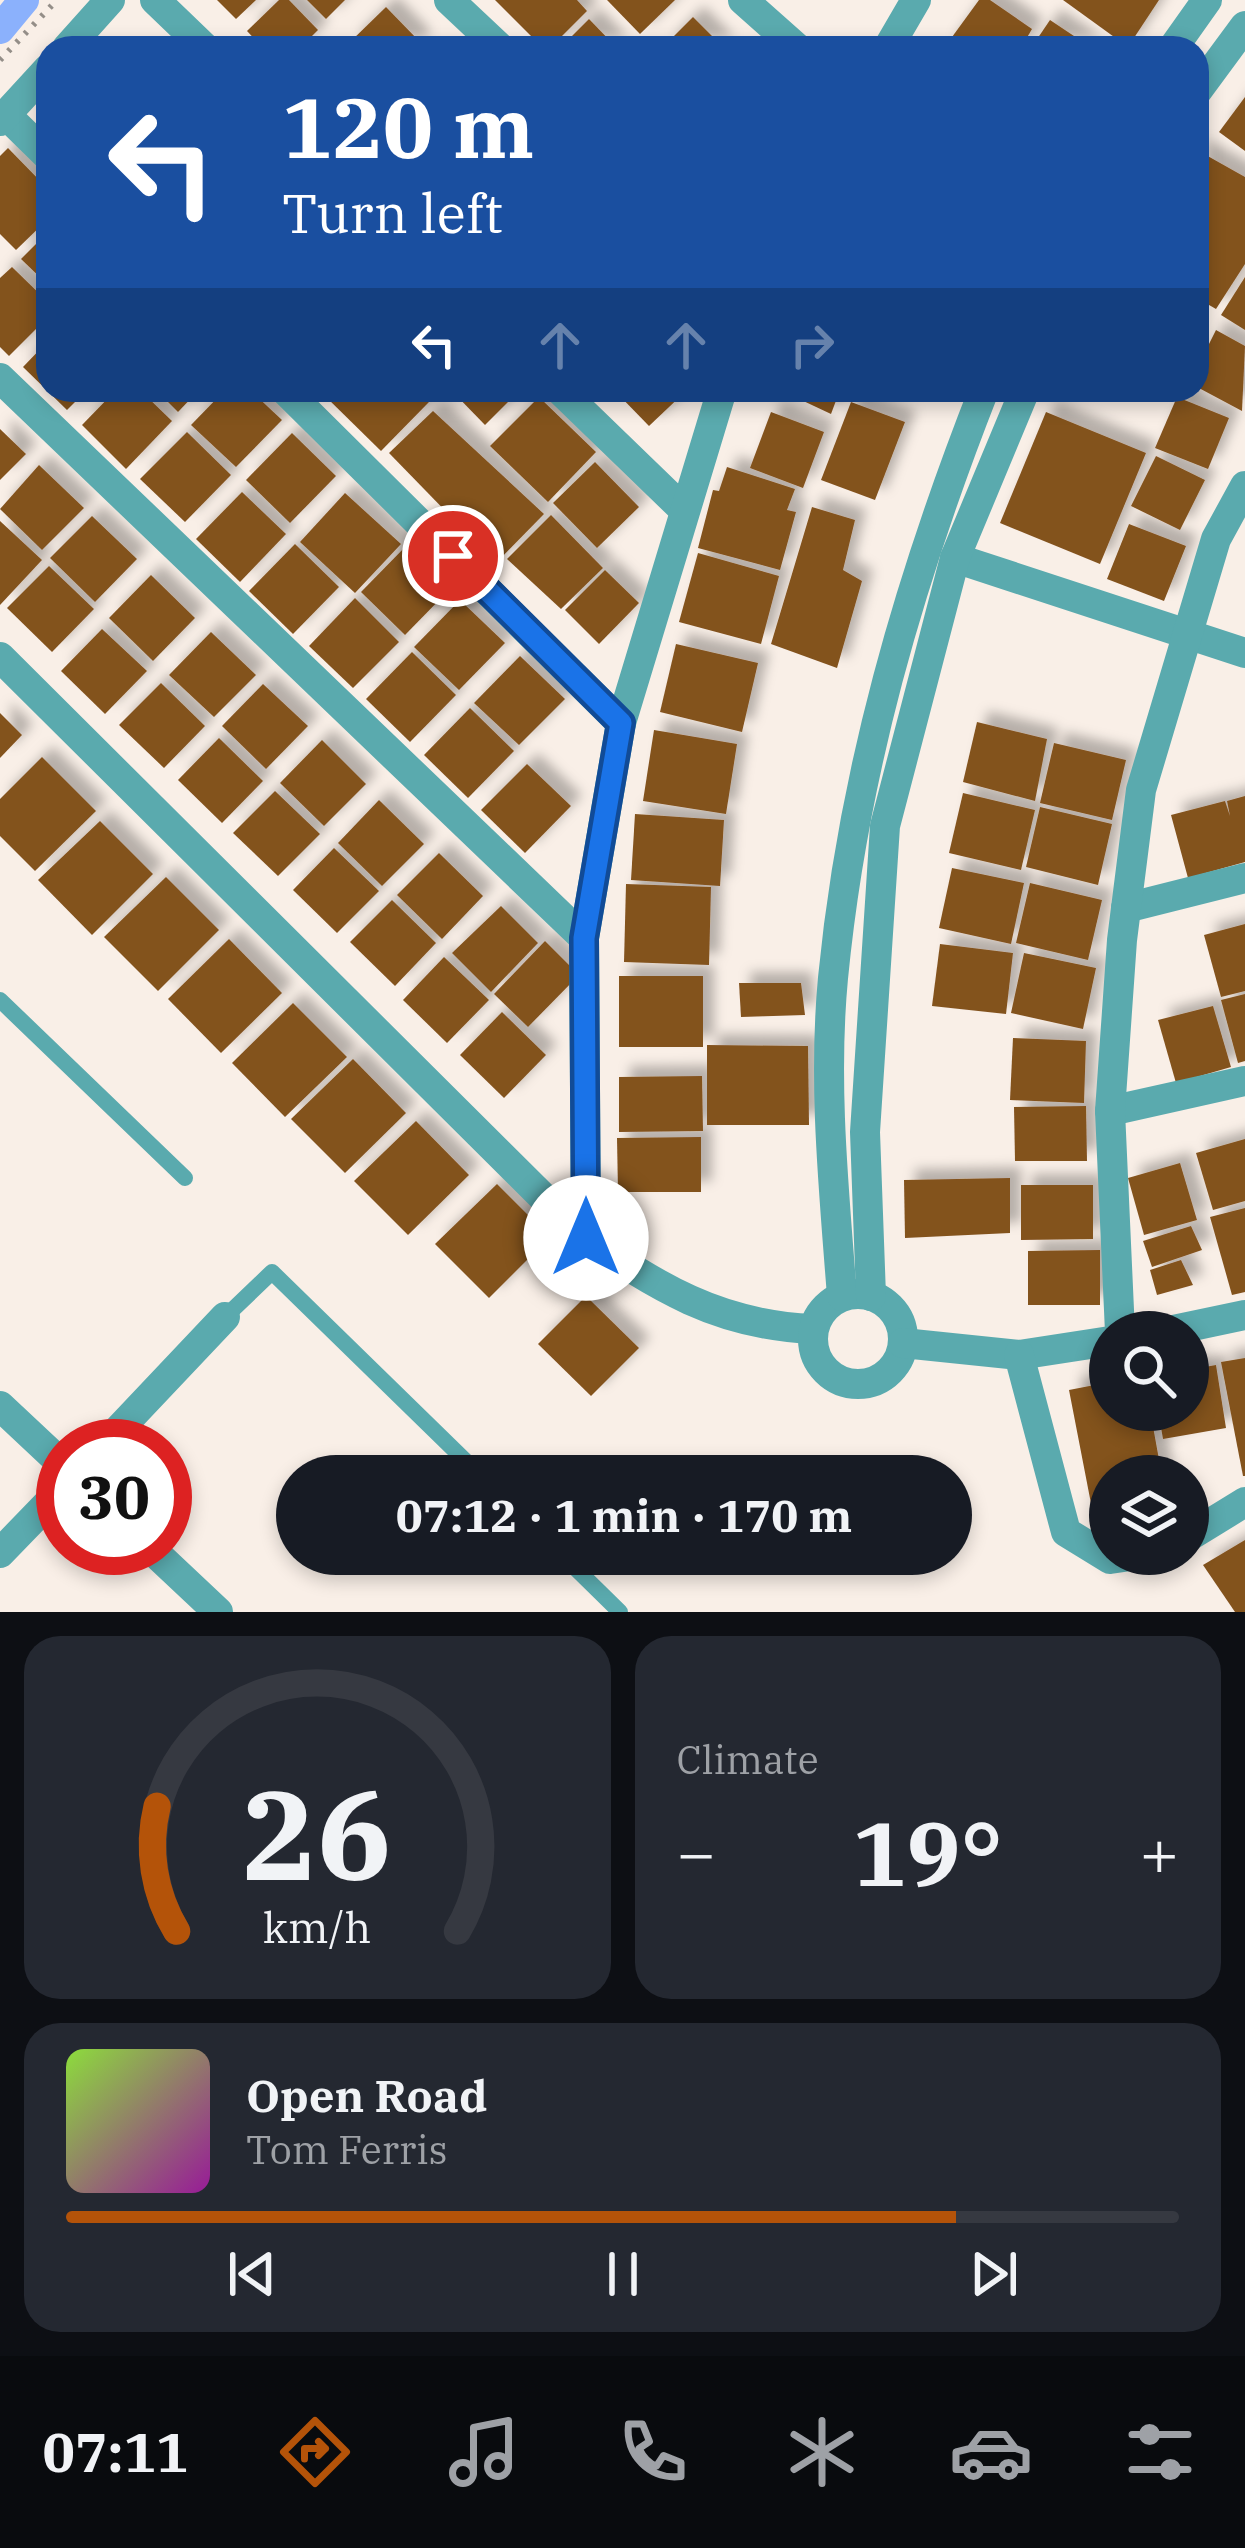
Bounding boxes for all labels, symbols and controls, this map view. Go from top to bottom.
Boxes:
text: 120 m [282,72,534,181]
icon: left [84,84,240,240]
text: Turn left [282,178,503,248]
icon: left [401,312,467,378]
icon: ahead [527,312,593,378]
icon: ahead [653,312,719,378]
icon: right [779,312,845,378]
pin [402,505,504,607]
icon: arrive [420,523,486,589]
position arrow [523,1175,649,1301]
map controls [1089,1311,1209,1575]
button: search [1089,1311,1209,1431]
speed limit sign: 30 [36,1419,192,1575]
button: layers [1089,1455,1209,1575]
text: 07:12 · 1 min · 170 m [396,1486,852,1544]
text: Climate [677,1734,819,1785]
text: 26 [242,1752,392,1914]
text: 19° [853,1794,1003,1911]
text: − [677,1809,716,1895]
text: + [1139,1809,1179,1895]
text: km/h [263,1898,371,1954]
text: Open Road [246,2066,487,2124]
text: Tom Ferris [246,2124,448,2175]
icon: previous [219,2241,285,2307]
icon: pause [590,2241,656,2307]
icon: next [961,2241,1027,2307]
icon: directions [273,2410,357,2494]
icon: music [442,2410,526,2494]
icon: phone [611,2410,695,2494]
icon: climate [780,2410,864,2494]
icon: car [949,2410,1033,2494]
icon: filters [1118,2410,1202,2494]
text: 07:11 [43,2417,188,2487]

